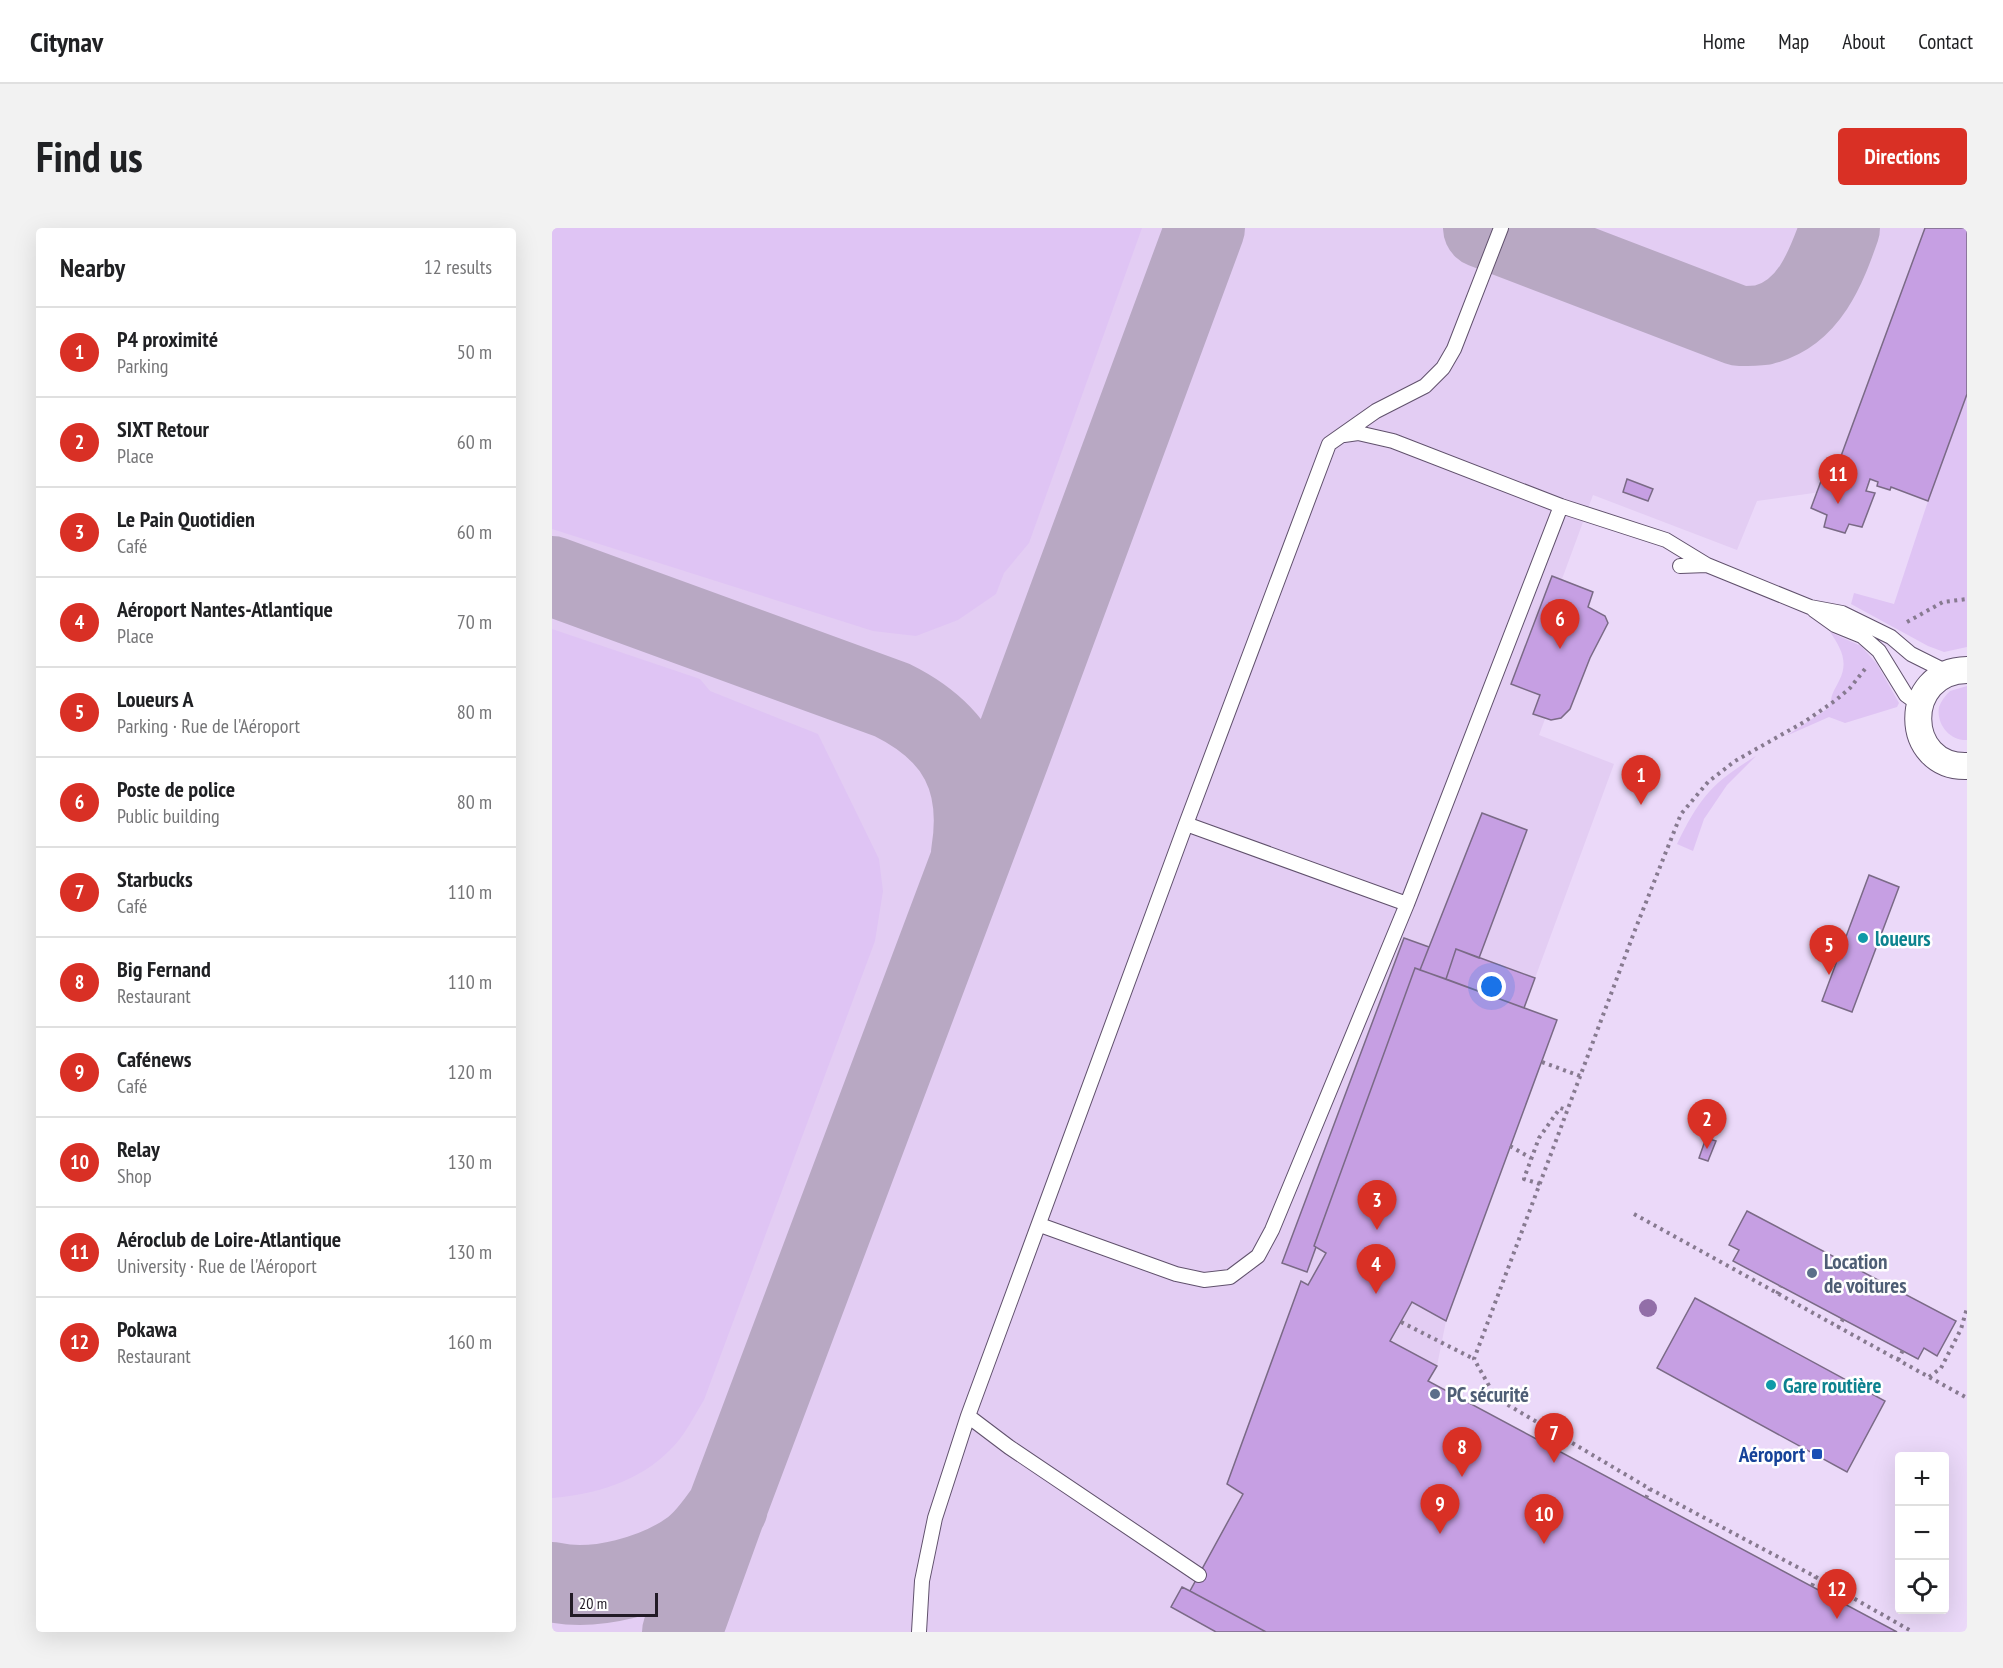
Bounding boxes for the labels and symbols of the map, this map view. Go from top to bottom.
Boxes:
pin: 11 [1818,454,1858,504]
pin: 6 [1540,600,1580,649]
pin: 1 [1622,756,1660,805]
place label: loueurs [1875,925,1931,952]
pin: 5 [1810,926,1848,975]
marker: loueurs [1856,931,1870,945]
your location [1477,972,1506,1001]
pin: 2 [1688,1100,1726,1149]
pin: 3 [1358,1180,1396,1230]
pin: 4 [1356,1244,1396,1294]
place label: Location de voitures [1824,1248,1907,1299]
marker: Location de voitures [1805,1266,1819,1280]
place label: Gare routière [1783,1372,1882,1399]
marker: Gare routière [1764,1378,1778,1392]
place label: PC sécurité [1447,1381,1529,1408]
marker: PC sécurité [1428,1387,1442,1401]
pin: 7 [1534,1414,1574,1463]
pin: 8 [1442,1428,1482,1477]
place label: Aéroport [1738,1441,1805,1468]
marker: Aéroport [1810,1447,1824,1461]
pin: 9 [1420,1484,1460,1534]
pin: 10 [1524,1494,1564,1544]
pin: 12 [1818,1570,1856,1619]
scale bar [570,1590,658,1618]

